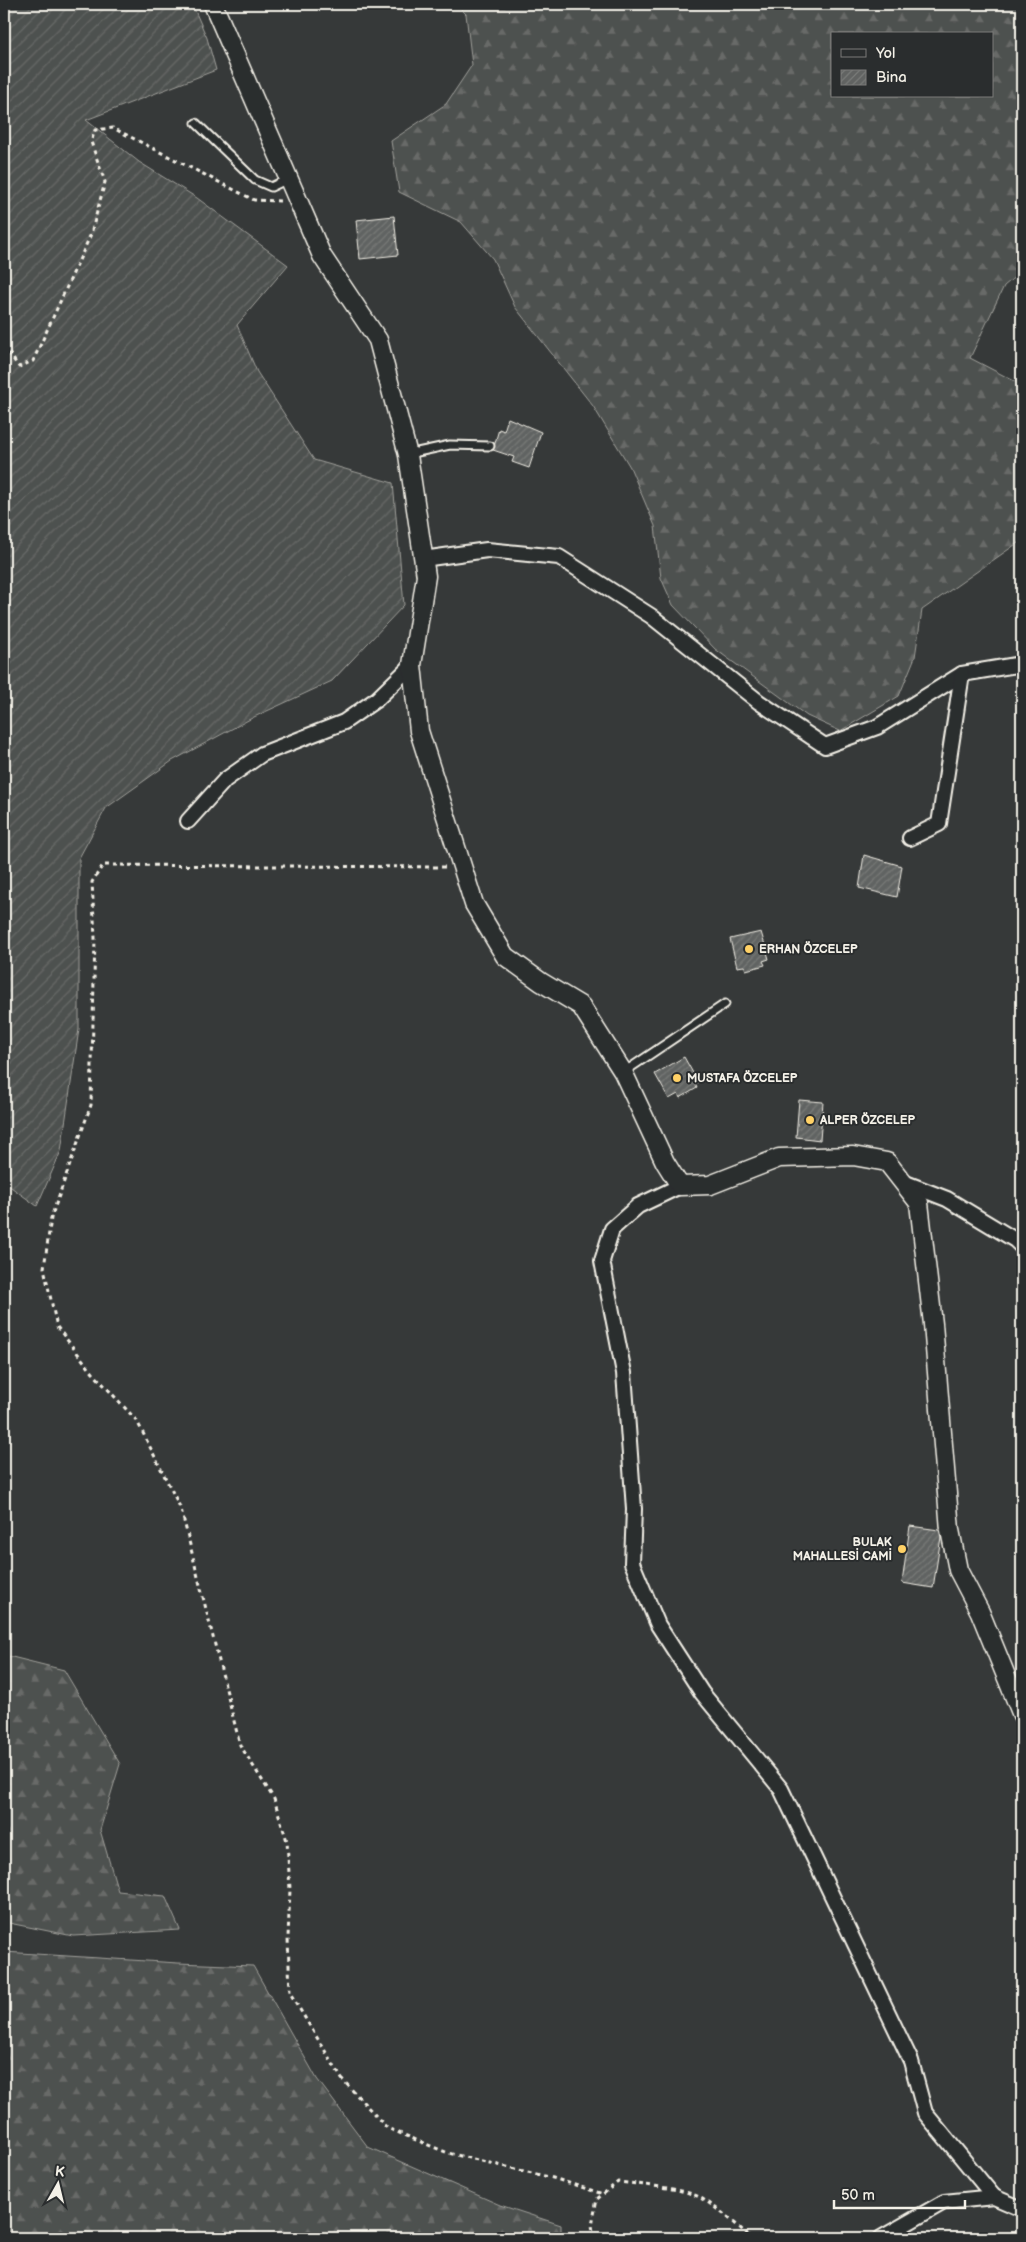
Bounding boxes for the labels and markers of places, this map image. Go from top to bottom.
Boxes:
place label: ERHAN ÖZCELEP [759,941,858,957]
marker: ERHAN ÖZCELEP [743,943,755,955]
place label: MUSTAFA ÖZCELEP [687,1070,798,1086]
marker: MUSTAFA ÖZCELEP [671,1072,683,1084]
place label: ALPER ÖZCELEP [819,1112,916,1128]
marker: ALPER ÖZCELEP [804,1114,816,1126]
place label: BULAK MAHALLESİ CAMİ [793,1535,892,1564]
marker: BULAK MAHALLESİ CAMİ [896,1543,908,1555]

